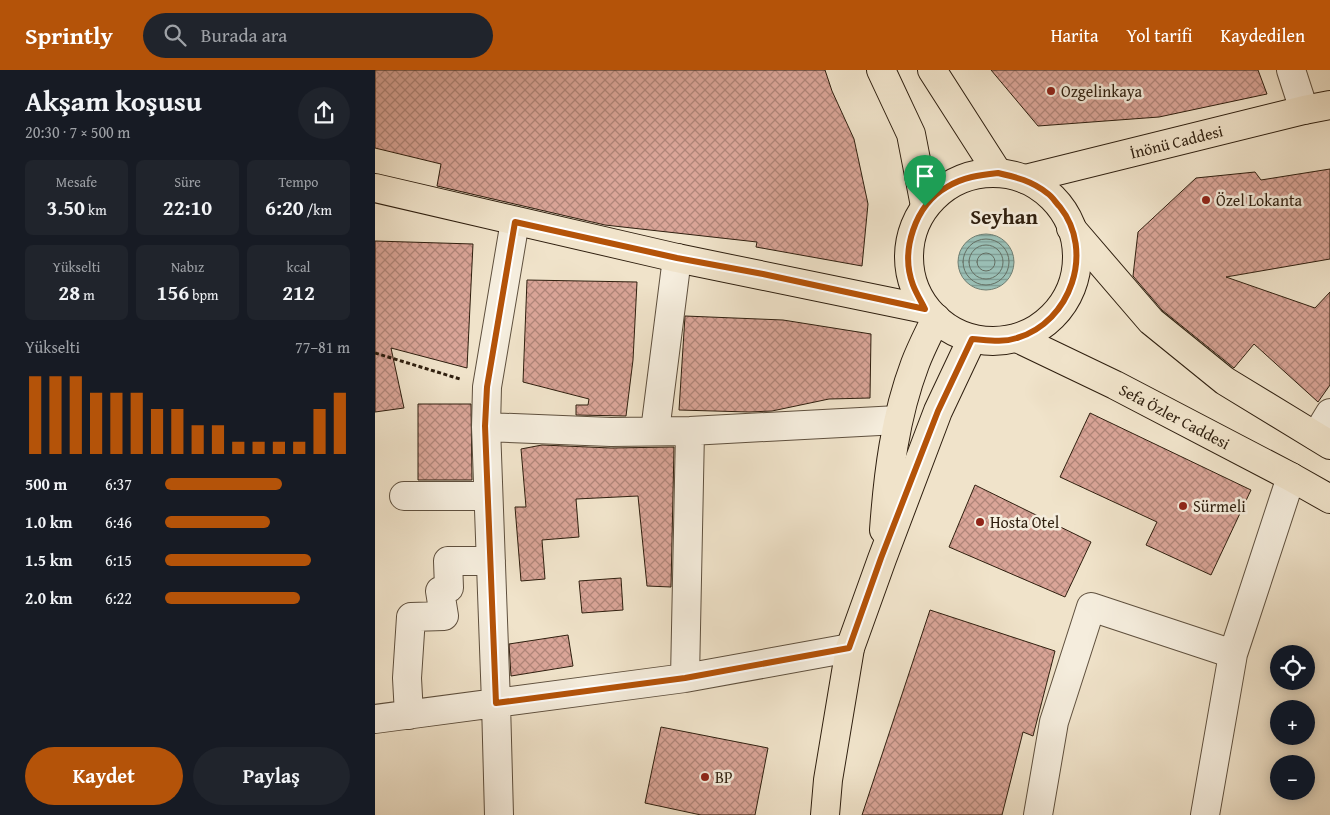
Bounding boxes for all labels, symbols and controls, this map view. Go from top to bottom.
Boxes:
search box [143,13,493,58]
text: Sprintly [25,18,113,53]
icon: search [161,21,189,49]
text: Burada ara [201,21,287,49]
text: Harita [1051,22,1098,49]
text: Yol tarifi [1126,22,1193,49]
text: Kaydedilen [1221,22,1305,49]
place label: Ozgelinkaya [1061,79,1143,103]
text: Akşam koşusu [25,80,202,121]
marker: Ozgelinkaya [1045,85,1057,97]
button: share [298,87,350,139]
street label: İnönü Caddesi [1127,118,1226,165]
text: 20:30 · 7 × 500 m [25,120,130,144]
pin [904,155,946,206]
icon: arrive [911,162,939,190]
text: Mesafe [56,172,97,192]
text: Süre [174,172,201,192]
text: Tempo [278,172,319,192]
place label: Özel Lokanta [1216,188,1303,212]
text: 3.50 [46,192,85,223]
text: 22:10 [163,192,212,223]
text: 6:20 [265,192,304,223]
marker: Özel Lokanta [1200,194,1212,206]
text: km [85,200,107,220]
text: /km [304,200,332,220]
district label: Seyhan [970,201,1038,232]
text: Yükselti [52,257,101,277]
text: Nabız [171,257,204,277]
text: kcal [287,257,310,277]
text: 28 [58,277,80,308]
text: 156 [157,277,189,308]
text: 212 [282,277,315,308]
text: m [80,285,95,305]
text: bpm [189,285,218,305]
text: Yükselti [25,335,80,359]
text: 77–81 m [295,335,350,359]
street label: Sefa Özler Caddesi [1115,377,1235,455]
text: 500 m [25,472,67,496]
text: 6:37 [105,472,132,496]
place label: Sürmeli [1193,494,1246,518]
marker: Sürmeli [1177,500,1189,512]
text: 1.0 km [25,510,72,534]
text: 6:46 [105,510,132,534]
place label: Hosta Otel [990,510,1060,534]
marker: Hosta Otel [974,516,986,528]
text: 1.5 km [25,548,72,572]
text: 6:15 [105,548,132,572]
text: 2.0 km [25,586,72,610]
text: 6:22 [105,586,132,610]
map controls [1270,645,1315,800]
button: locate [1270,645,1315,690]
button: + [1270,700,1315,745]
button: Kaydet [25,747,183,805]
button: Paylaş [193,747,350,805]
button: − [1270,755,1315,800]
place label: BP [715,765,733,789]
marker: BP [699,771,711,783]

